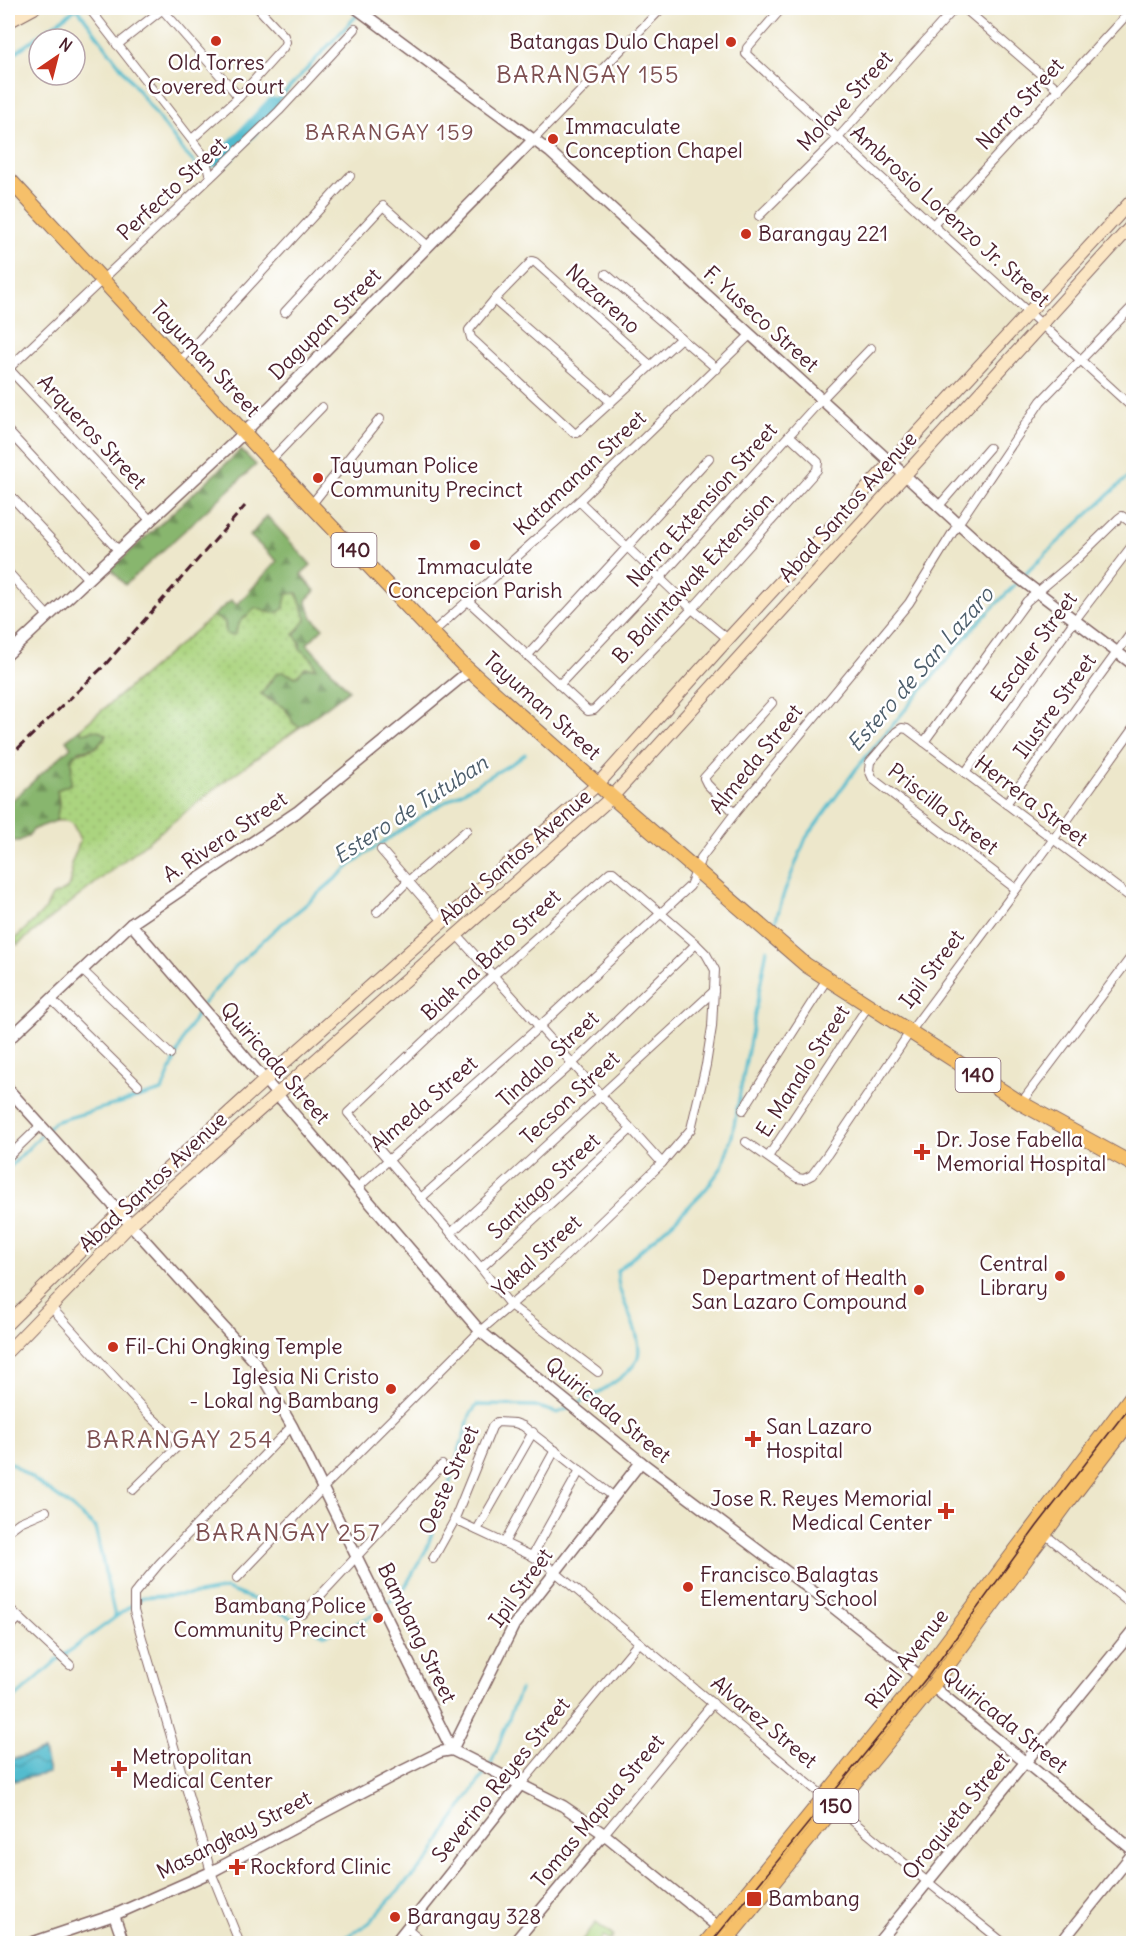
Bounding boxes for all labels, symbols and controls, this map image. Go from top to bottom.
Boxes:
north arrow [27,27,87,87]
place label: Batangas Dulo Chapel [509,28,719,55]
text: N [55,33,76,56]
marker: Old Torres Covered Court [209,34,223,48]
marker: Batangas Dulo Chapel [724,35,738,49]
street label: Molave Street [791,45,898,157]
place label: Old Torres Covered Court [148,49,284,100]
street label: Narra Street [970,52,1069,155]
district label: BARANGAY 155 [496,59,680,89]
place label: Immaculate Conception Chapel [565,113,743,164]
district label: BARANGAY 159 [305,118,475,146]
street label: Ambrosio Lorenzo Jr. Street [845,119,1056,312]
street label: Perfecto Street [111,131,232,246]
marker: Immaculate Conception Chapel [546,132,560,146]
place label: Barangay 221 [758,220,888,247]
marker: Barangay 221 [739,227,753,241]
street label: Nazareno [560,258,646,339]
street label: F. Yuseco Street [698,260,825,378]
street label: Dagupan Street [263,262,387,386]
street label: Tayuman Street [145,295,266,422]
street label: Arqueros Street [32,368,153,495]
street label: Katamanan Street [508,404,652,541]
street label: Narra Extension Street [621,417,783,593]
street label: Abad Santos Avenue [773,426,922,588]
place label: Tayuman Police Community Precinct [330,452,522,503]
marker: Tayuman Police Community Precinct [311,471,325,485]
street label: B. Balintawak Extension [606,486,779,669]
road number: 140 [332,533,376,567]
marker: Immaculate Concepcion Parish [468,538,482,552]
place label: Immaculate Concepcion Parish [388,553,562,604]
water label: Estero de San Lazaro [841,580,1000,757]
street label: Escaler Street [984,586,1083,707]
street label: Tayuman Street [478,646,607,766]
street label: Ilustre Street [1008,648,1102,763]
street label: Almeda Street [703,698,808,819]
water label: Estero de Tutuban [327,748,494,869]
street label: Herrera Street [969,749,1094,852]
street label: Priscilla Street [882,757,1004,860]
street label: Abad Santos Avenue [433,783,597,930]
street label: A. Rivera Street [158,785,292,888]
street label: Biak na Bato Street [415,883,566,1026]
street label: Ipil Street [893,924,970,1013]
street label: Quiricada Street [215,996,336,1130]
street label: E. Manalo Street [750,1000,855,1142]
street label: Tindalo Street [491,1005,604,1113]
street label: Tecson Street [514,1045,625,1150]
street label: Almeda Street [365,1050,483,1158]
road number: 140 [956,1058,1000,1092]
street label: Abad Santos Avenue [73,1106,233,1258]
place label: Dr. Jose Fabella Memorial Hospital [936,1126,1106,1177]
street label: Santiago Street [482,1127,605,1245]
marker: Dr. Jose Fabella Memorial Hospital [913,1143,931,1161]
street label: Yakal Street [487,1209,587,1303]
place label: Central Library [979,1250,1048,1301]
place label: Department of Health San Lazaro Compound [691,1264,907,1315]
marker: Central Library [1053,1269,1067,1283]
marker: Department of Health San Lazaro Compound [912,1283,926,1297]
place label: Fil-Chi Ongking Temple [125,1333,343,1360]
marker: Fil-Chi Ongking Temple [106,1340,120,1354]
street label: Quiricada Street [540,1351,677,1469]
place label: Iglesia Ni Cristo - Lokal ng Bambang [189,1363,379,1414]
marker: Iglesia Ni Cristo - Lokal ng Bambang [384,1382,398,1396]
place label: San Lazaro Hospital [766,1413,872,1464]
street label: Oeste Street [413,1421,485,1538]
district label: BARANGAY 254 [86,1424,274,1454]
marker: San Lazaro Hospital [744,1430,762,1448]
place label: Jose R. Reyes Memorial Medical Center [711,1485,932,1536]
marker: Jose R. Reyes Memorial Medical Center [937,1502,955,1520]
district label: BARANGAY 257 [195,1517,381,1547]
street label: Ipil Street [483,1543,558,1633]
street label: Bambang Street [372,1558,463,1707]
place label: Francisco Balagtas Elementary School [700,1561,878,1612]
marker: Francisco Balagtas Elementary School [681,1580,695,1594]
place label: Bambang Police Community Precinct [174,1592,366,1643]
street label: Rizal Avenue [859,1603,954,1714]
marker: Bambang Police Community Precinct [371,1611,385,1625]
street label: Quiricada Street [937,1661,1074,1779]
street label: Alvarez Street [706,1669,823,1774]
street label: Severino Reyes Street [426,1692,576,1868]
street label: Tomas Mapua Street [525,1728,670,1893]
place label: Metropolitan Medical Center [132,1743,273,1794]
street label: Oroquieta Street [896,1746,1015,1885]
marker: Metropolitan Medical Center [110,1760,128,1778]
street label: Masangkay Street [152,1784,316,1885]
road number: 150 [814,1789,858,1823]
place label: Rockford Clinic [250,1853,391,1880]
marker: Rockford Clinic [228,1858,246,1876]
place label: Bambang [768,1885,860,1912]
marker: Bambang [745,1890,763,1908]
place label: Barangay 328 [407,1903,541,1930]
marker: Barangay 328 [388,1910,402,1924]

